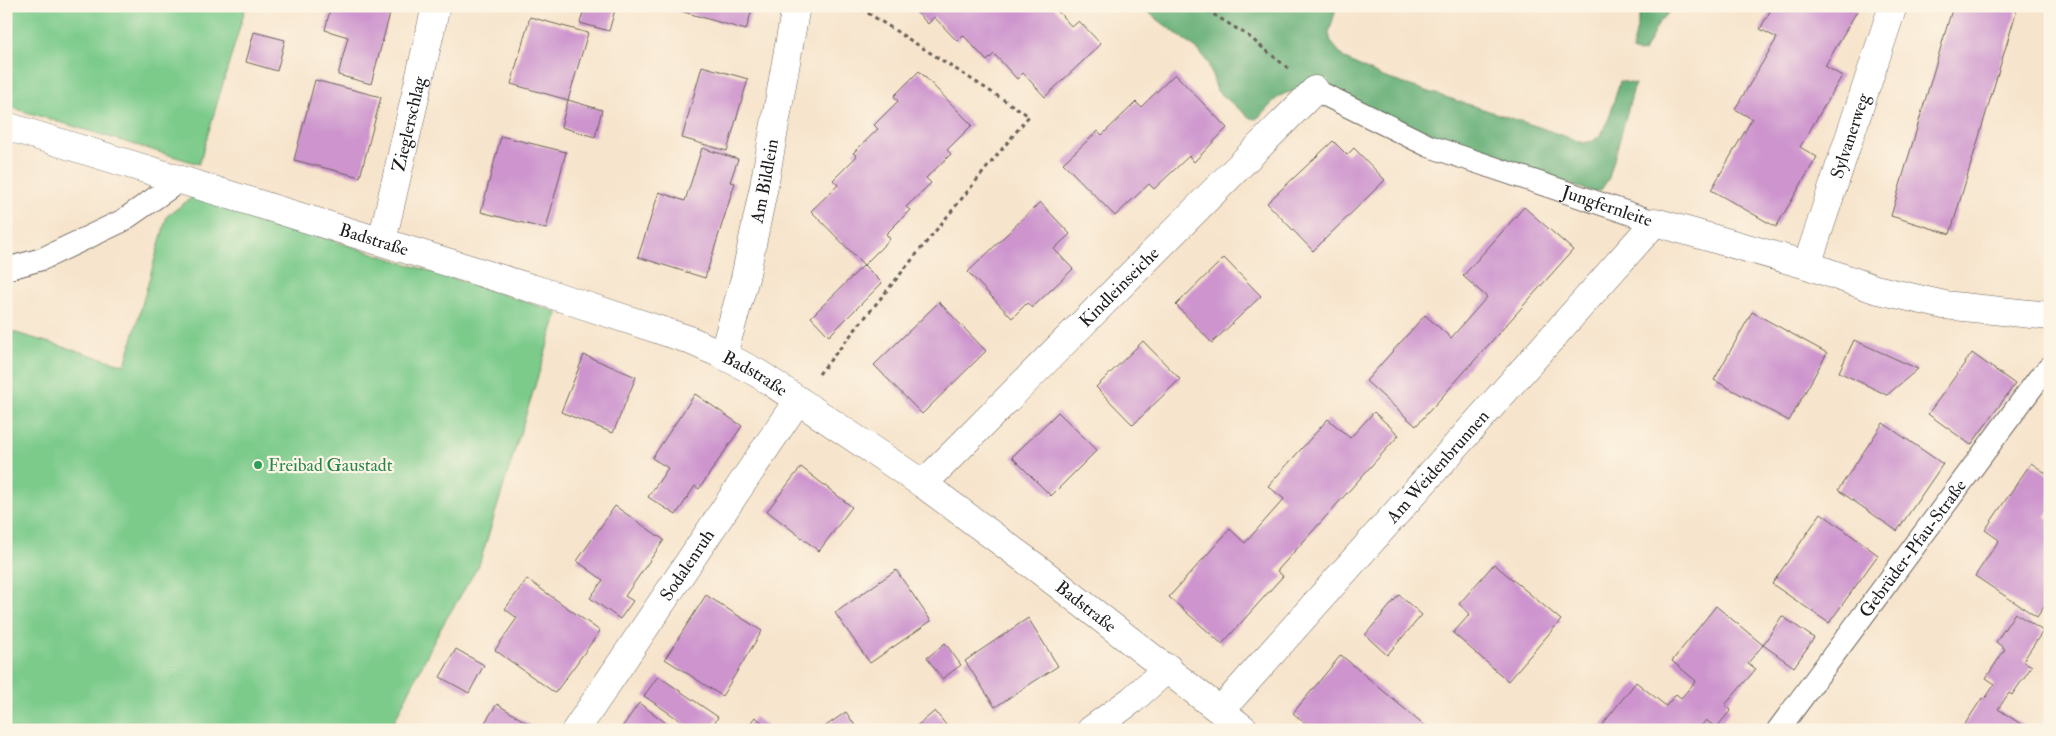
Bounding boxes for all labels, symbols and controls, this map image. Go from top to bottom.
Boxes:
street label: Zieglerschlag [387,73,432,174]
street label: Sylvanerweg [1826,89,1876,182]
street label: Am Bildlein [745,137,784,226]
street label: Jungfernleite [1558,180,1656,232]
street label: Badstraße [336,218,412,262]
street label: Kindleinseiche [1074,242,1165,332]
street label: Badstraße [719,346,792,402]
street label: Am Weidenbrunnen [1381,405,1494,529]
place label: Freibad Gaustadt [268,454,393,477]
marker: Freibad Gaustadt [252,459,264,471]
street label: Gebrüder-Pfau-Straße [1854,475,1972,622]
street label: Sodalenruh [655,524,720,606]
street label: Badstraße [1050,576,1121,638]

